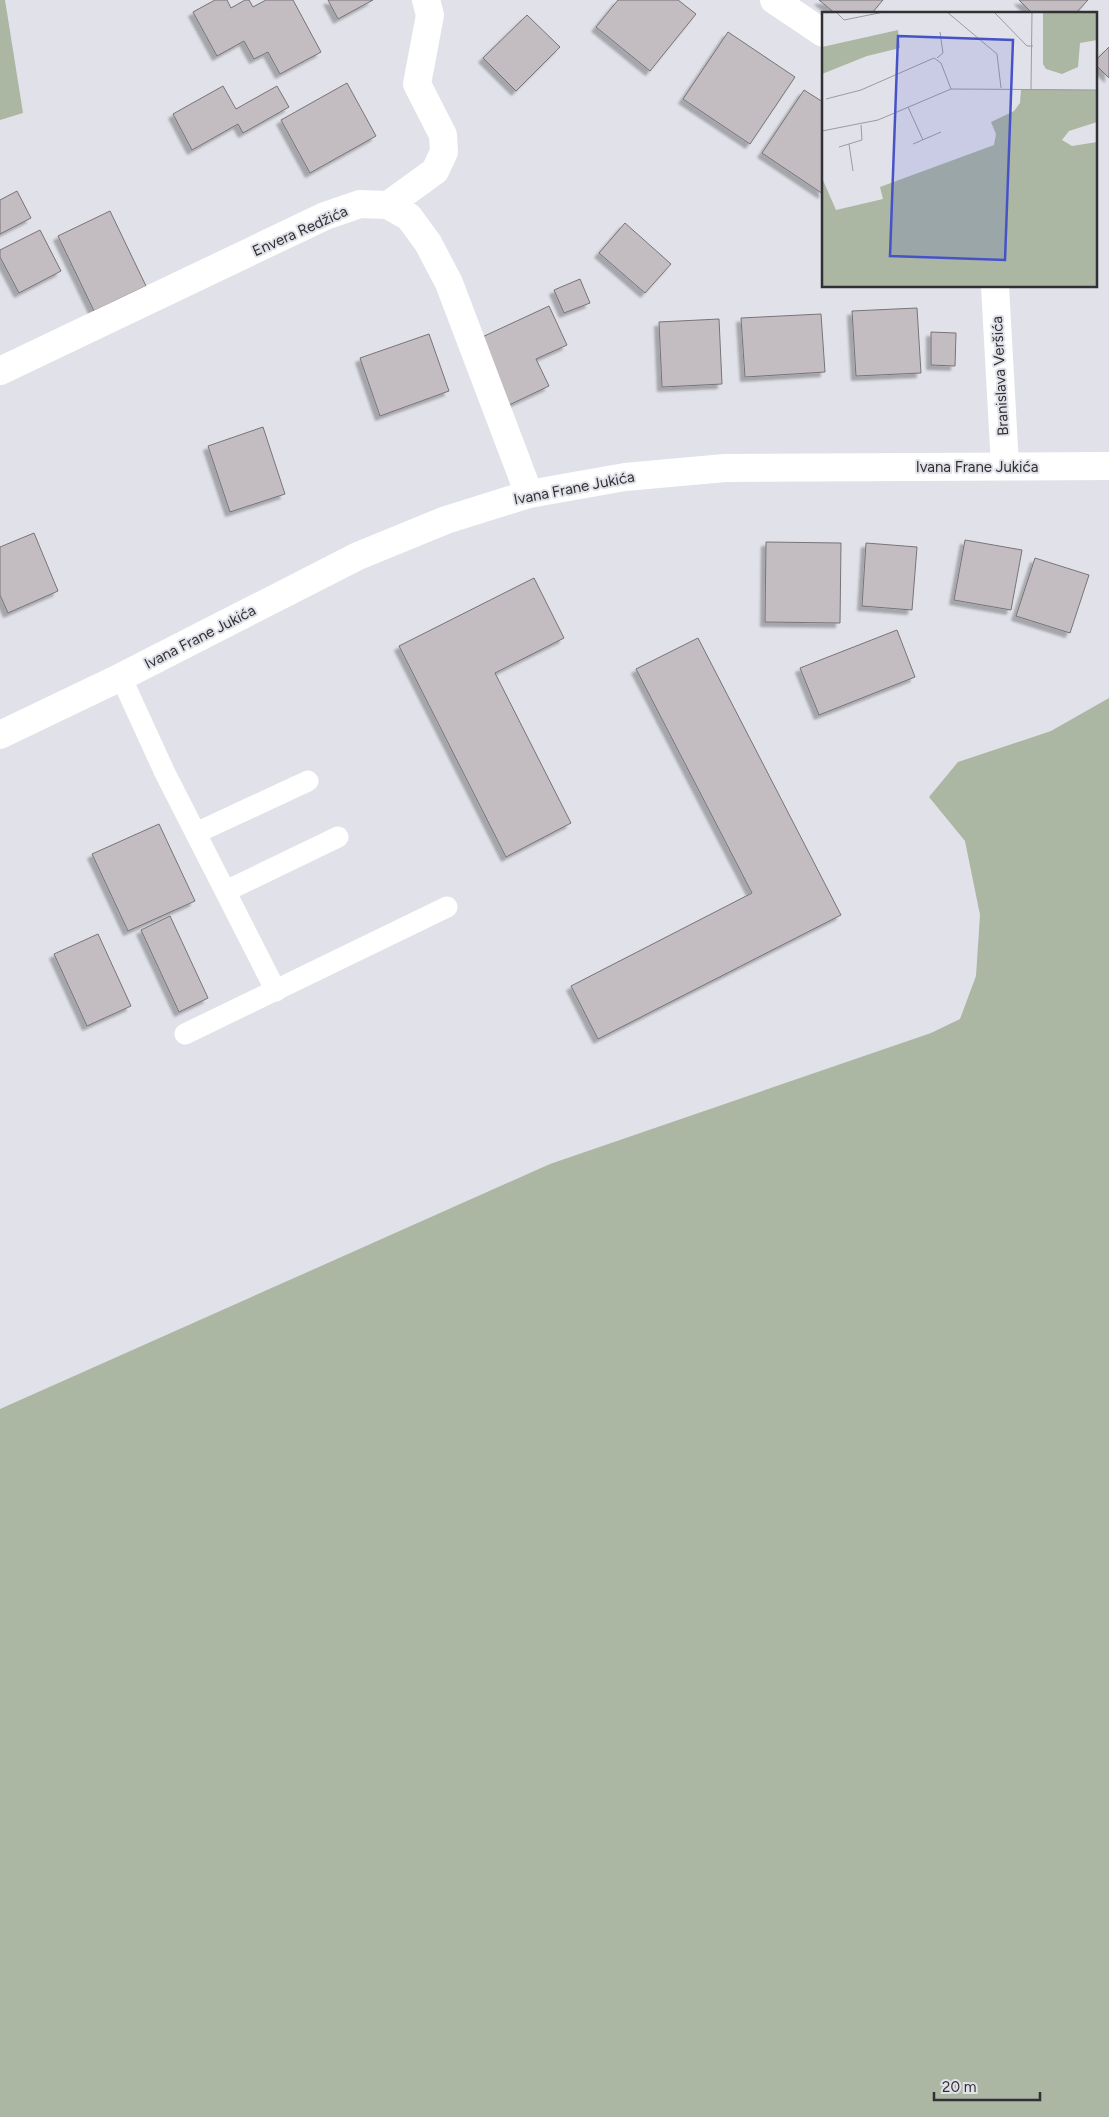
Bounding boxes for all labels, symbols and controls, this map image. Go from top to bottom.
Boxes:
inset map [822,12,1096,288]
street label: Envera Redžića [250,202,350,260]
street label: Branislava Veršića [988,316,1012,436]
street label: Ivana Frane Jukića [916,458,1038,476]
street label: Ivana Frane Jukića [512,467,636,509]
street label: Ivana Frane Jukića [141,601,259,673]
scale bar [934,2070,1040,2102]
text: 20 m [942,2078,976,2096]

